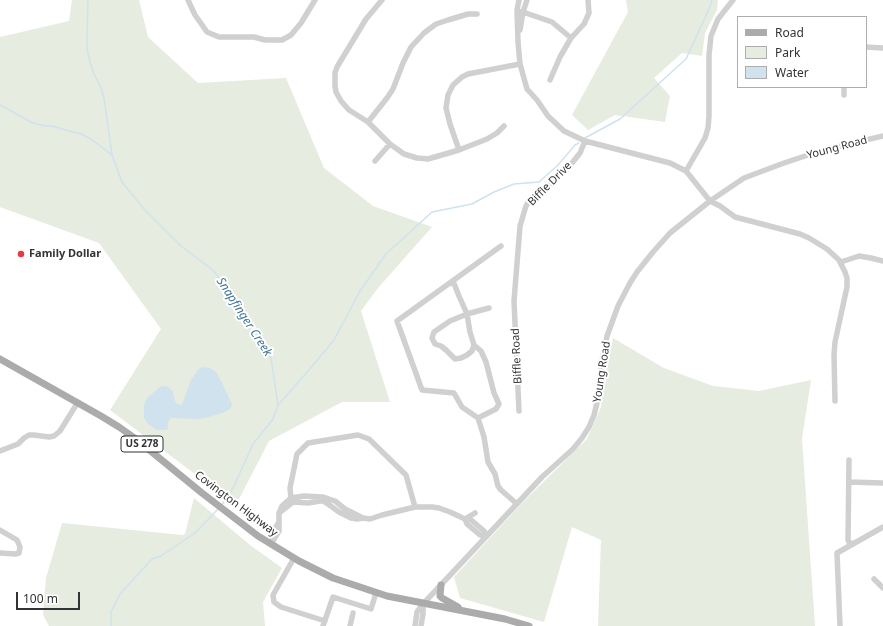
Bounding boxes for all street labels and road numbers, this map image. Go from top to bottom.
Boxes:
street label: Young Road [805,134,869,162]
street label: Biffle Drive [525,159,575,209]
street label: Biffle Road [509,328,525,384]
street label: Young Road [591,340,613,404]
road number: US 278 [121,436,163,452]
street label: Covington Highway [192,468,280,540]

